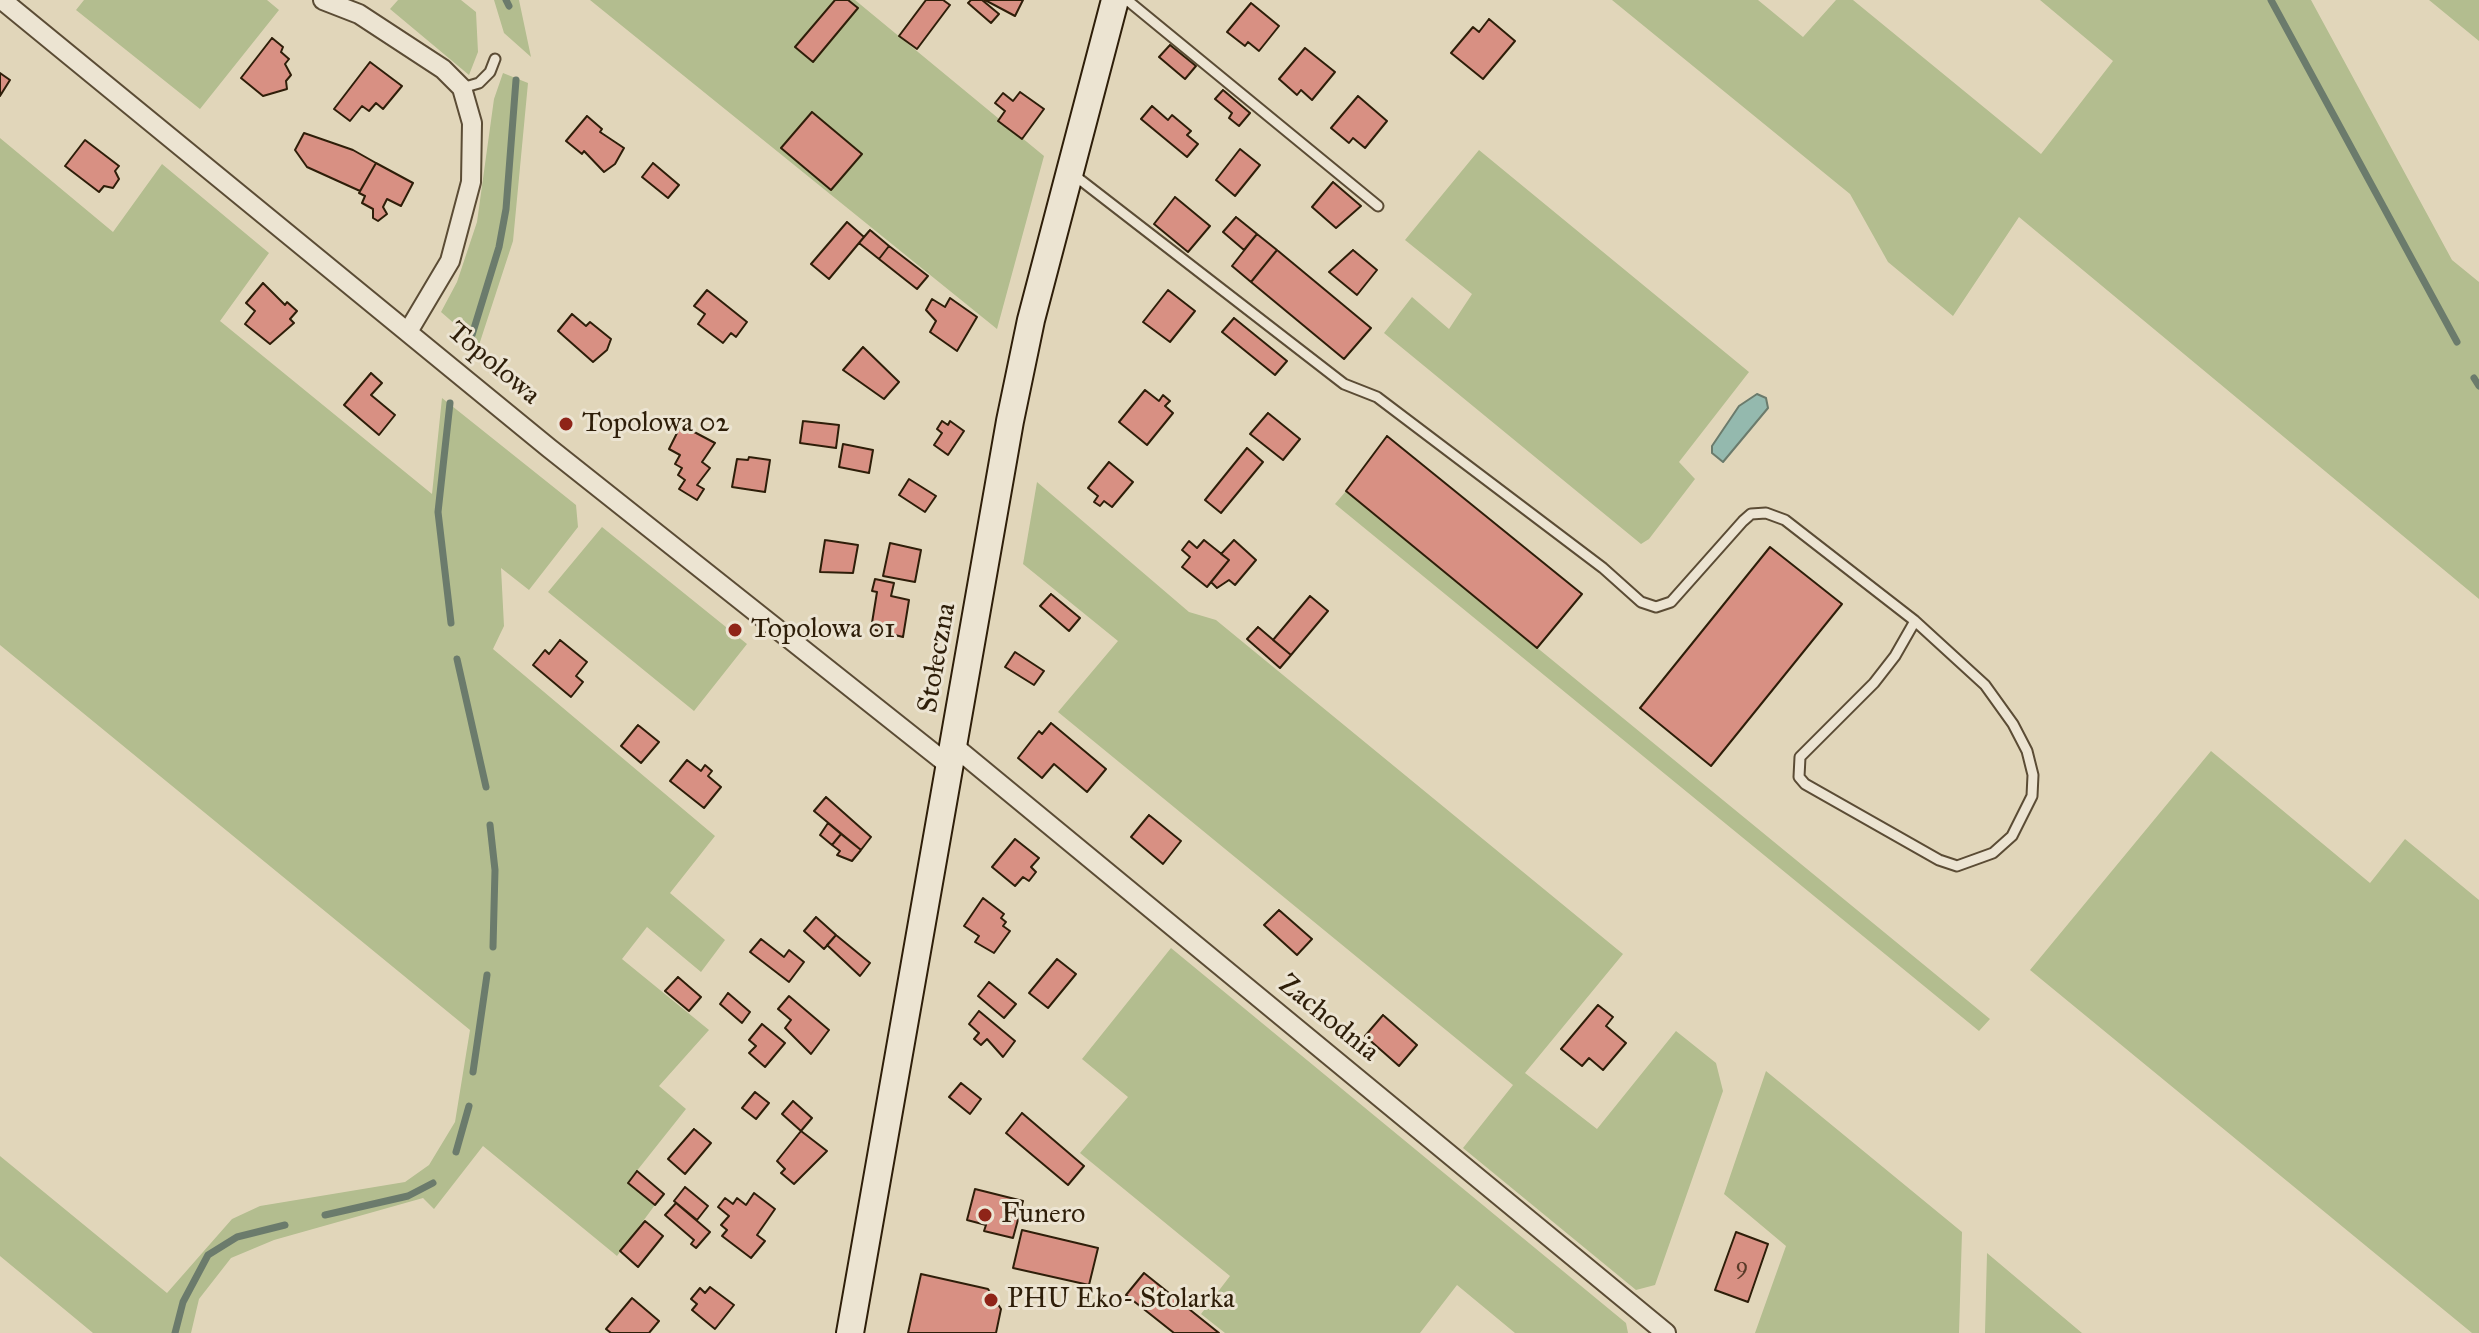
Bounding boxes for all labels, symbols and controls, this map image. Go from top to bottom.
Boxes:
street label: Topolowa [440,315,546,413]
place label: Topolowa 02 [582,407,729,441]
marker: Topolowa 02 [557,415,575,433]
street label: Stołeczna [912,600,964,716]
place label: Topolowa 01 [751,613,895,647]
marker: Topolowa 01 [726,621,744,639]
street label: Zachodnia [1271,968,1385,1070]
place label: Funero [1001,1198,1085,1232]
marker: Funero [976,1206,994,1224]
house number: 9 [1736,1253,1748,1281]
place label: PHU Eko- Stolarka [1007,1283,1235,1317]
marker: PHU Eko- Stolarka [982,1291,1000,1309]

